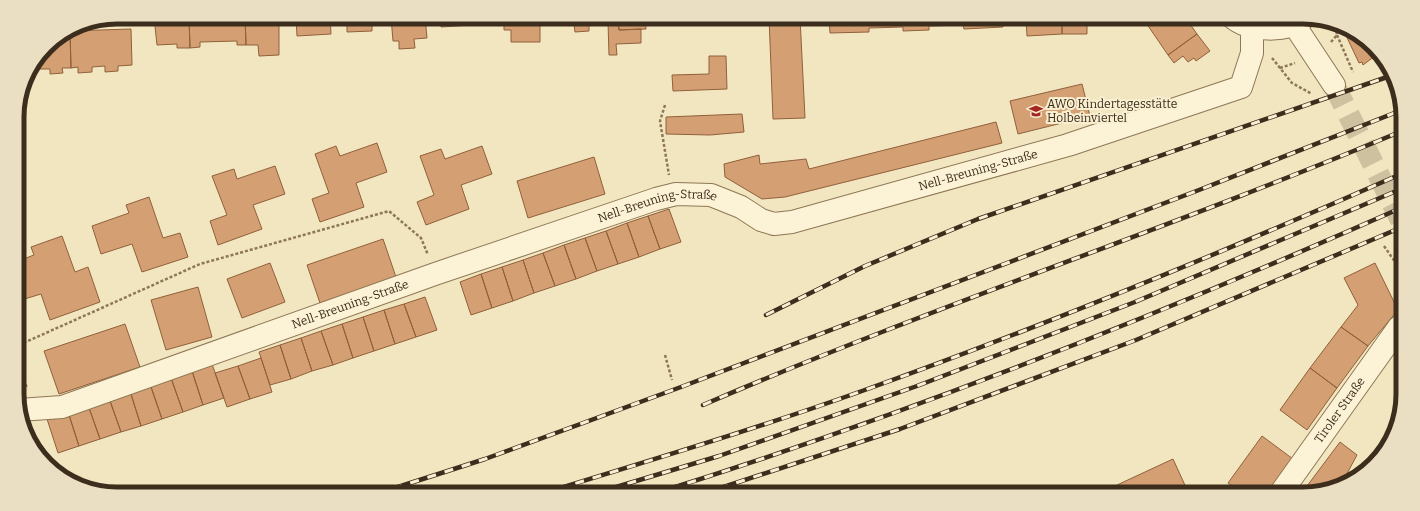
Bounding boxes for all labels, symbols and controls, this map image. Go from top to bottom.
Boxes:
place label: AWO Kindertagesstätte Holbeinviertel [1047,97,1177,125]
school or university icon: AWO Kindertagesstätte Holbeinviertel [1028,103,1044,119]
street label: Nell-Breuning-Straße [917,147,1039,193]
street label: Nell-Breuning-Straße [596,187,720,225]
street label: Nell-Breuning-Straße [290,277,410,332]
street label: Tiroler Straße [1312,375,1368,446]

